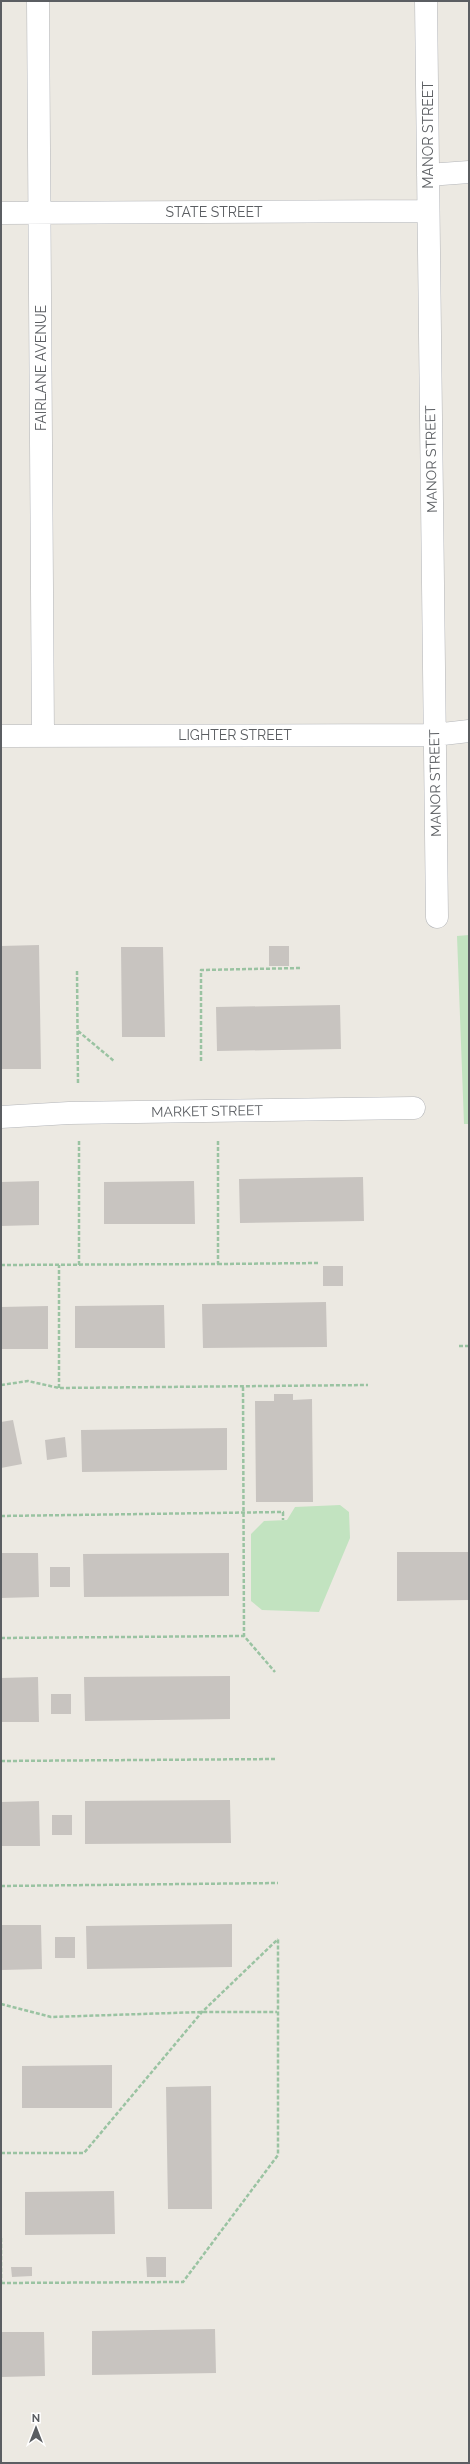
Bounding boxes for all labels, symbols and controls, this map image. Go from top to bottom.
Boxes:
street label: MANOR STREET [420,81,436,189]
street label: STATE STREET [166,204,263,220]
street label: FAIRLANE AVENUE [33,305,49,431]
street label: MANOR STREET [422,405,440,513]
street label: LIGHTER STREET [178,727,292,743]
street label: MANOR STREET [426,729,444,837]
street label: MARKET STREET [151,1102,264,1120]
north arrow [16,2408,56,2448]
text: N [32,2412,40,2425]

